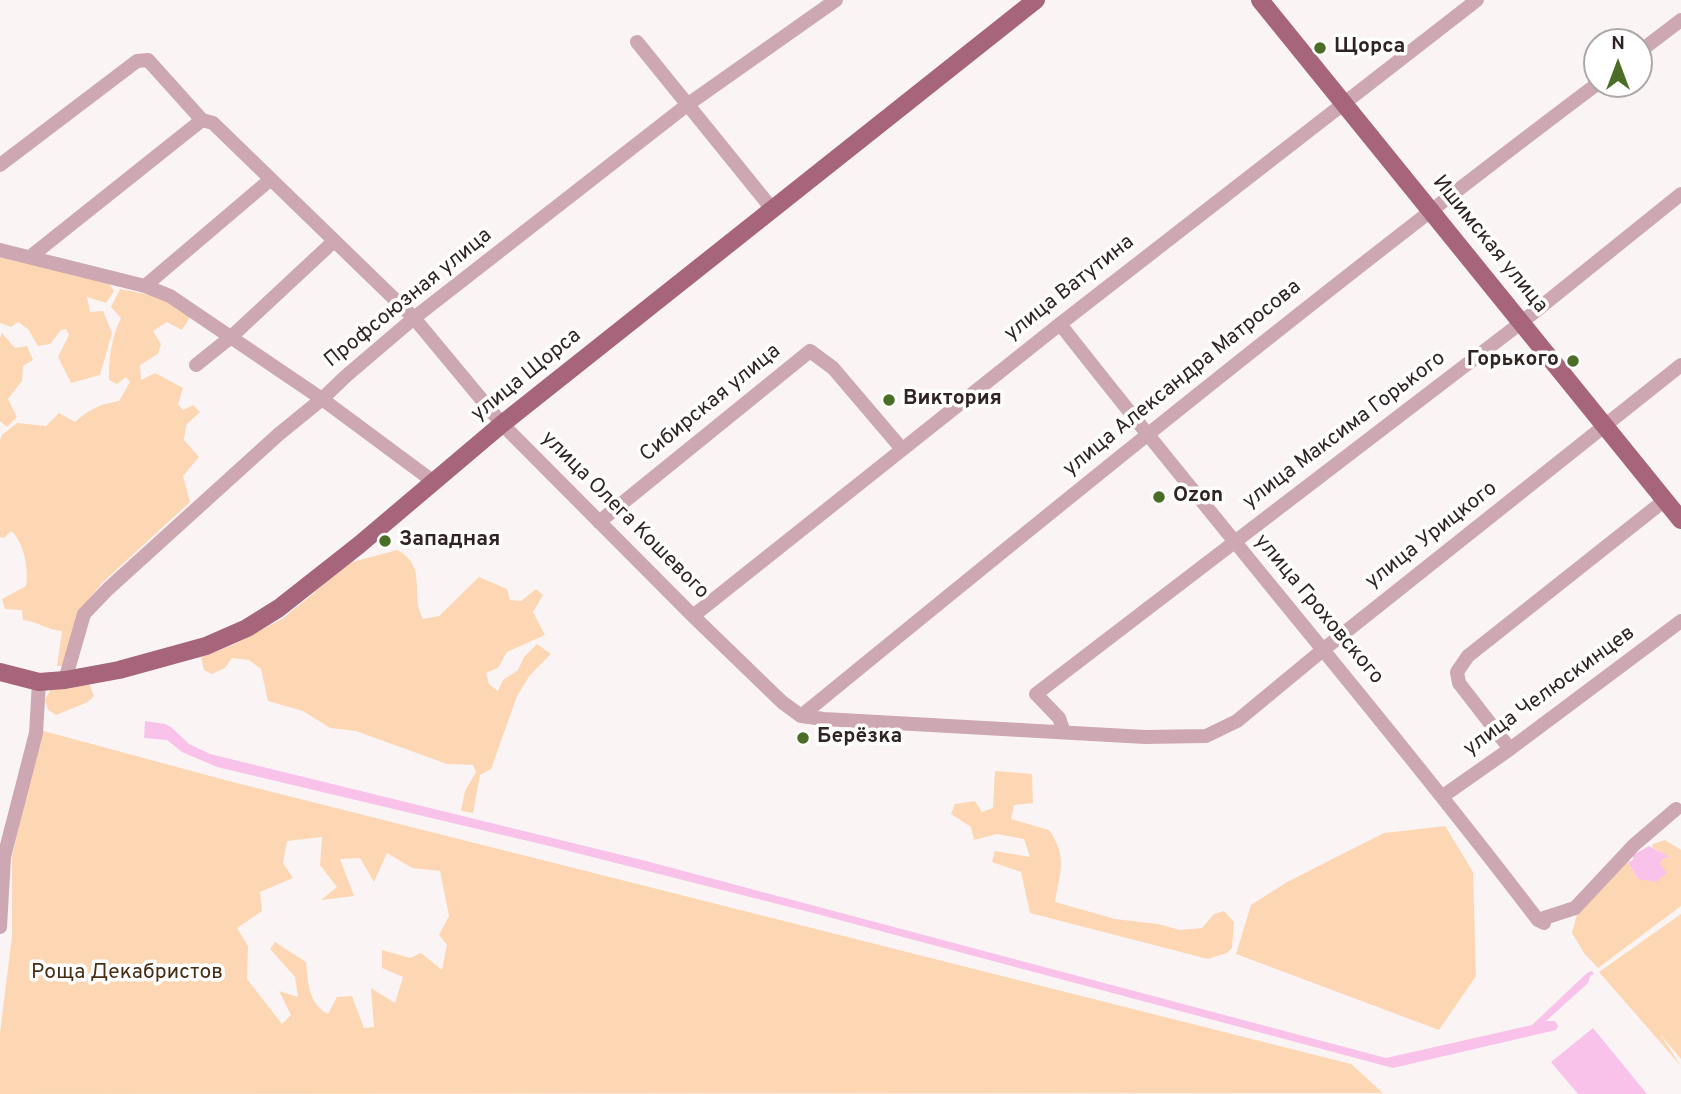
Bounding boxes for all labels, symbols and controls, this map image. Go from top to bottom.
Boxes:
north arrow [1583,28,1653,98]
text: N [1611,32,1625,56]
place label: Щорса [1334,35,1405,61]
marker: Щорса [1312,40,1328,56]
street label: Ишимская улица [1426,171,1552,319]
street label: Профсоюзная улица [320,224,498,374]
street label: улица Ватутина [1000,231,1140,347]
street label: улица Александра Матросова [1059,275,1307,483]
street label: улица Щорса [467,324,587,428]
street label: Сибирская улица [636,340,786,468]
street label: улица Максима Горького [1239,347,1451,515]
place label: Горького [1467,348,1559,374]
marker: Горького [1565,353,1581,369]
place label: Виктория [903,387,1002,413]
marker: Виктория [881,392,897,408]
street label: улица Олега Кошевого [535,427,713,605]
street label: улица Урицкого [1361,477,1503,595]
place label: Ozon [1173,484,1223,510]
marker: Ozon [1151,489,1167,505]
place label: Западная [399,528,500,554]
street label: улица Гроховского [1248,530,1388,690]
marker: Западная [377,533,393,549]
street label: улица Челюскинцев [1459,621,1641,763]
place label: Берёзка [817,725,902,751]
marker: Берёзка [795,730,811,746]
park label: Роща Декабристов [31,961,223,987]

